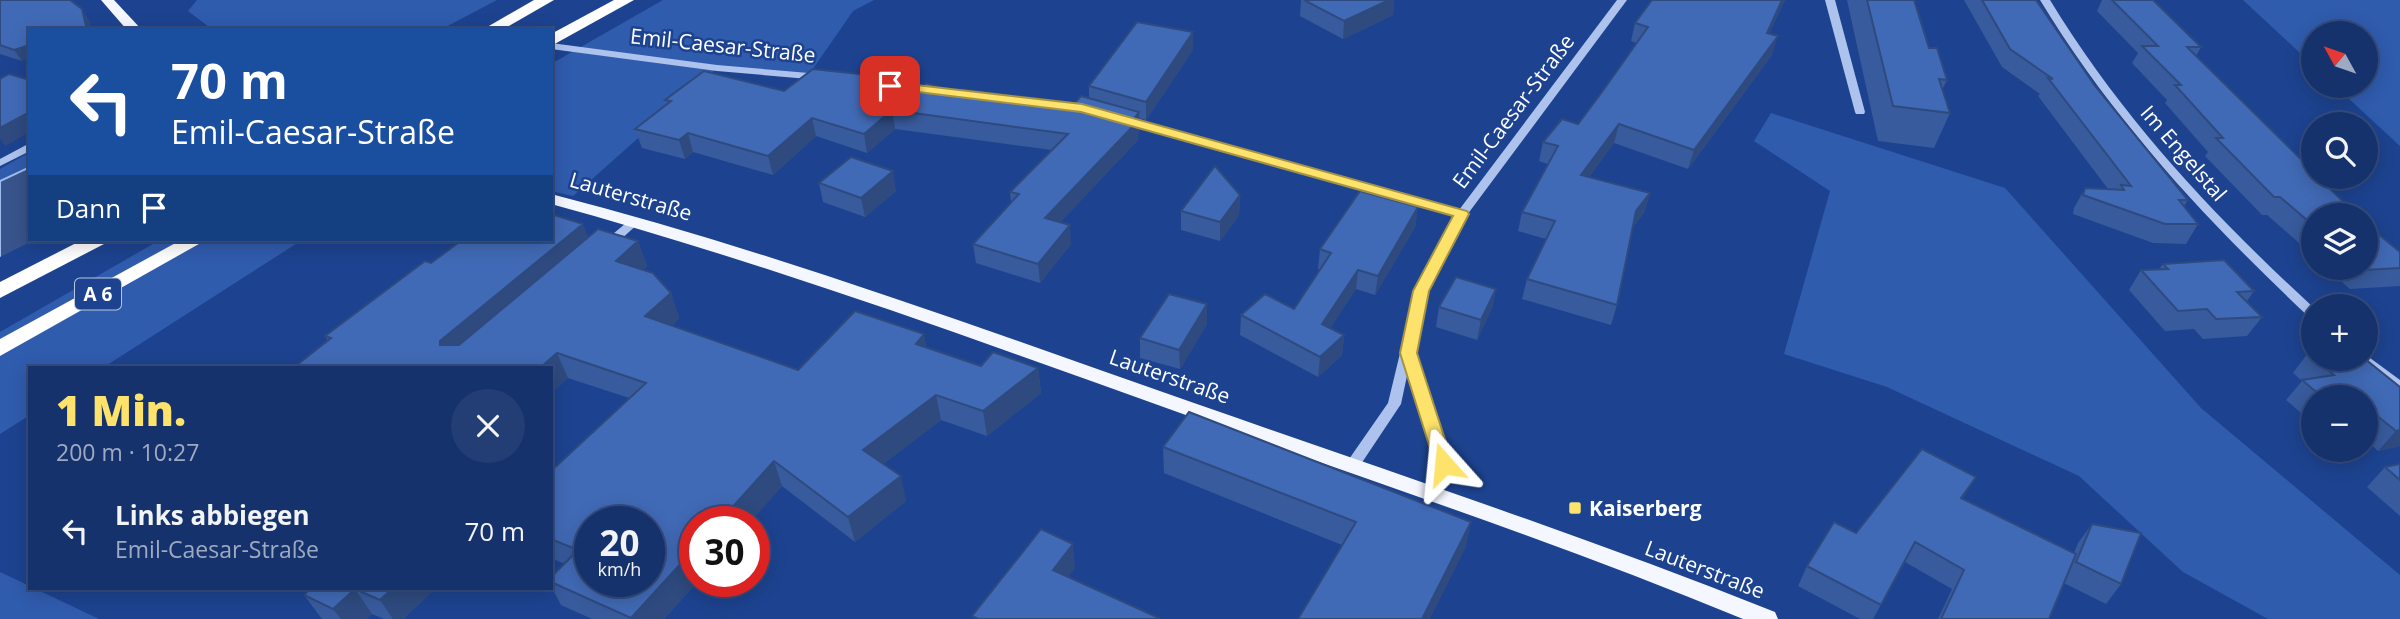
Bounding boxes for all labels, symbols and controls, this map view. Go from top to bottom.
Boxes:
street label: Emil-Caesar-Straße [629,21,817,69]
north arrow [2301,21,2378,98]
map controls [2301,21,2378,462]
street label: Emil-Caesar-Straße [1446,28,1580,194]
text: 70 m [171,47,288,113]
icon: left [56,56,147,147]
pin [860,56,920,116]
icon: arrive [871,67,909,105]
street label: Im Engelstal [2135,99,2233,207]
text: Emil-Caesar-Straße [171,110,455,153]
button: search [2301,112,2378,189]
street label: Lauterstraße [567,165,695,227]
icon: arrive [135,189,173,227]
text: Dann [56,190,121,226]
button: layers [2301,203,2378,280]
road number: A 6 [75,278,121,310]
button: + [2301,294,2378,371]
street label: Lauterstraße [1106,342,1234,410]
text: 1 Min. [56,381,186,438]
button: − [2301,385,2378,462]
button: close [451,389,525,463]
position arrow [1407,427,1481,501]
text: 200 m · 10:27 [56,436,199,468]
place label: Kaiserberg [1589,494,1702,522]
text: Links abbiegen [115,497,310,533]
marker: Kaiserberg [1567,500,1583,516]
speed limit sign: 30 [679,506,770,597]
icon: left [56,512,94,550]
text: 70 m [464,513,525,549]
text: 20 [599,519,640,566]
text: Emil-Caesar-Straße [115,533,319,565]
street label: Lauterstraße [1641,533,1769,605]
text: km/h [598,557,641,581]

